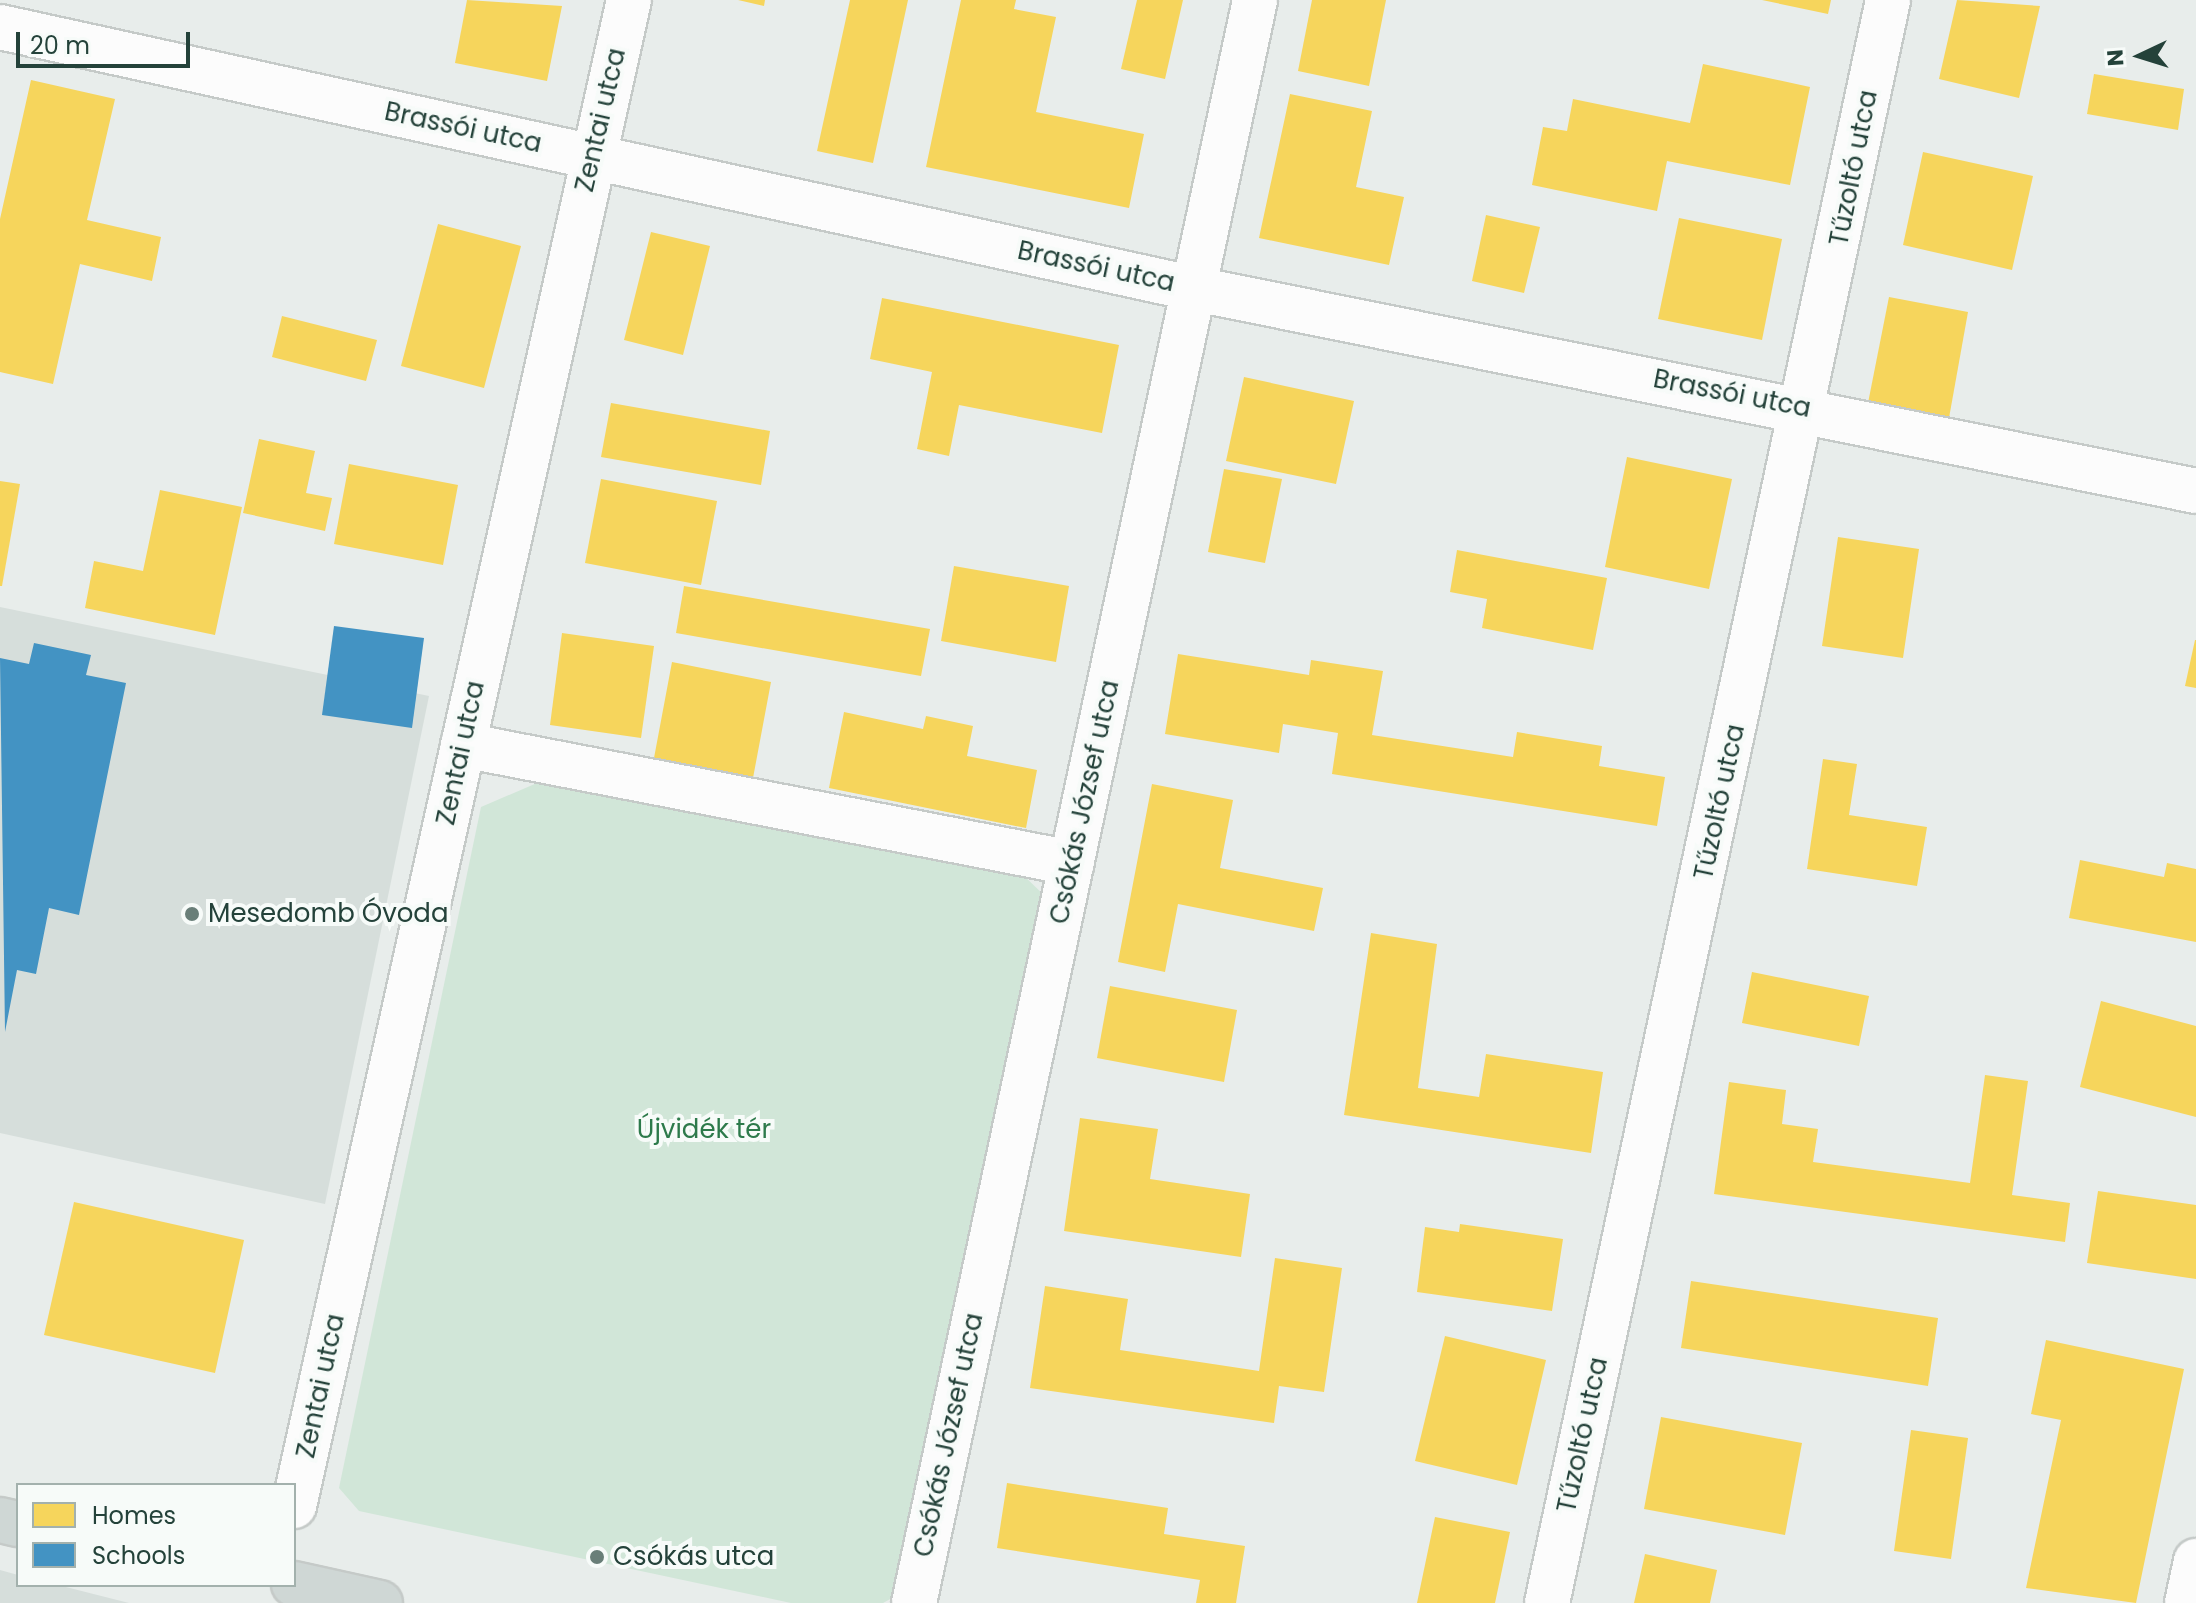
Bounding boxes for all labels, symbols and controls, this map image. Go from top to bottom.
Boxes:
scale bar [20,16,194,66]
north arrow [2100,16,2180,96]
text: 20 m [30,29,90,62]
street label: Zentai utca [569,45,633,195]
text: N [2100,48,2132,67]
street label: Tűzoltó utca [1824,87,1884,249]
street label: Brassói utca [382,96,544,160]
street label: Brassói utca [1015,235,1177,299]
street label: Brassói utca [1651,363,1813,425]
street label: Csókás József utca [1044,677,1126,927]
street label: Zentai utca [430,678,492,828]
street label: Tűzoltó utca [1688,721,1752,883]
place label: Mesedomb Óvoda [208,898,449,930]
marker: Mesedomb Óvoda [183,905,201,923]
park label: Újvidék tér [637,1114,771,1146]
street label: Csókás József utca [908,1310,990,1560]
street label: Zentai utca [290,1311,352,1461]
street label: Tűzoltó utca [1551,1354,1615,1516]
legend [16,1483,296,1587]
text: Homes [92,1499,176,1532]
text: Schools [92,1539,185,1572]
place label: Csókás utca [613,1541,774,1573]
marker: Csókás utca [588,1548,606,1566]

